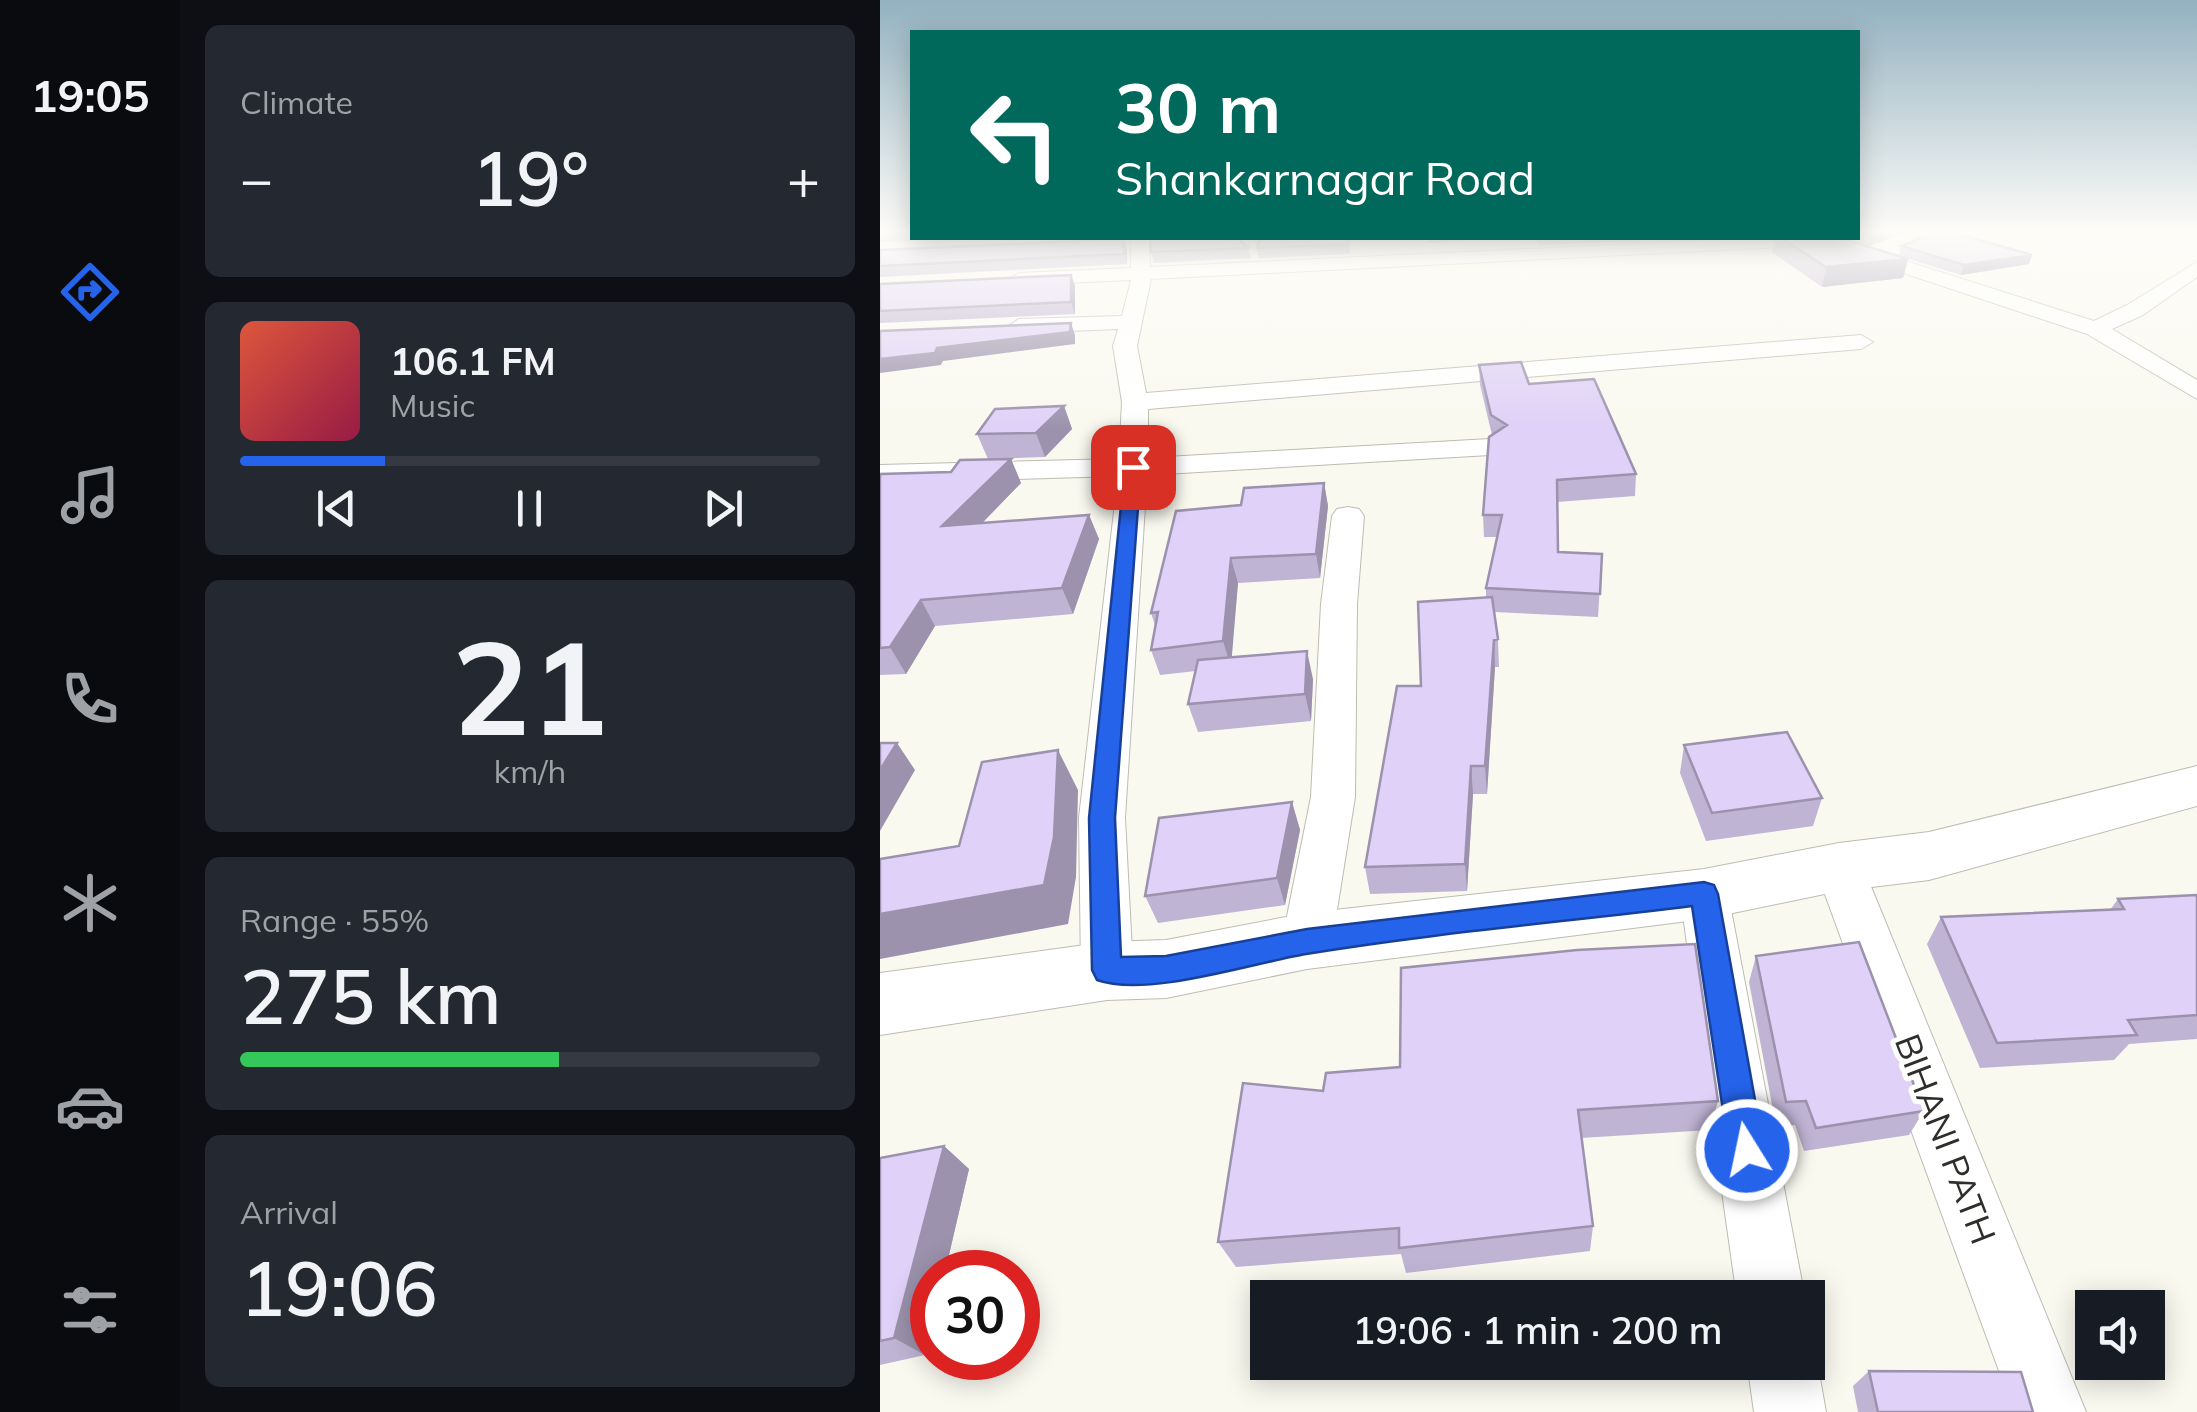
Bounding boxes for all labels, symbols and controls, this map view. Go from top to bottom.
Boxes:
text: 30 m [1115,63,1281,151]
text: 19:05 [30,67,150,123]
icon: left [950,70,1080,200]
text: Climate [240,82,353,122]
text: 19° [471,131,589,225]
text: − [240,144,273,213]
text: + [787,144,820,213]
text: Shankarnagar Road [1115,150,1535,206]
icon: directions [55,257,125,327]
text: 106.1 FM [390,337,556,385]
text: Music [390,385,475,425]
pin [1091,425,1176,510]
icon: arrive [1106,440,1161,495]
icon: music [55,460,125,530]
icon: previous [309,481,364,536]
icon: pause [502,481,557,536]
icon: next [696,481,751,536]
text: 21 [452,604,608,768]
icon: phone [55,664,125,734]
text: km/h [494,751,566,791]
icon: climate [55,868,125,938]
text: Range · 55% [240,900,429,940]
text: 275 km [240,949,502,1043]
street label: BIHANI PATH [1886,1028,2006,1250]
icon: car [55,1071,125,1141]
position arrow [1695,1098,1799,1202]
text: Arrival [240,1192,338,1232]
text: 19:06 [240,1241,438,1335]
speed limit sign: 30 [910,1250,1040,1380]
icon: filters [55,1275,125,1345]
map controls [2075,1290,2165,1380]
button: sound [2075,1290,2165,1380]
text: 19:06 · 1 min · 200 m [1352,1306,1723,1354]

